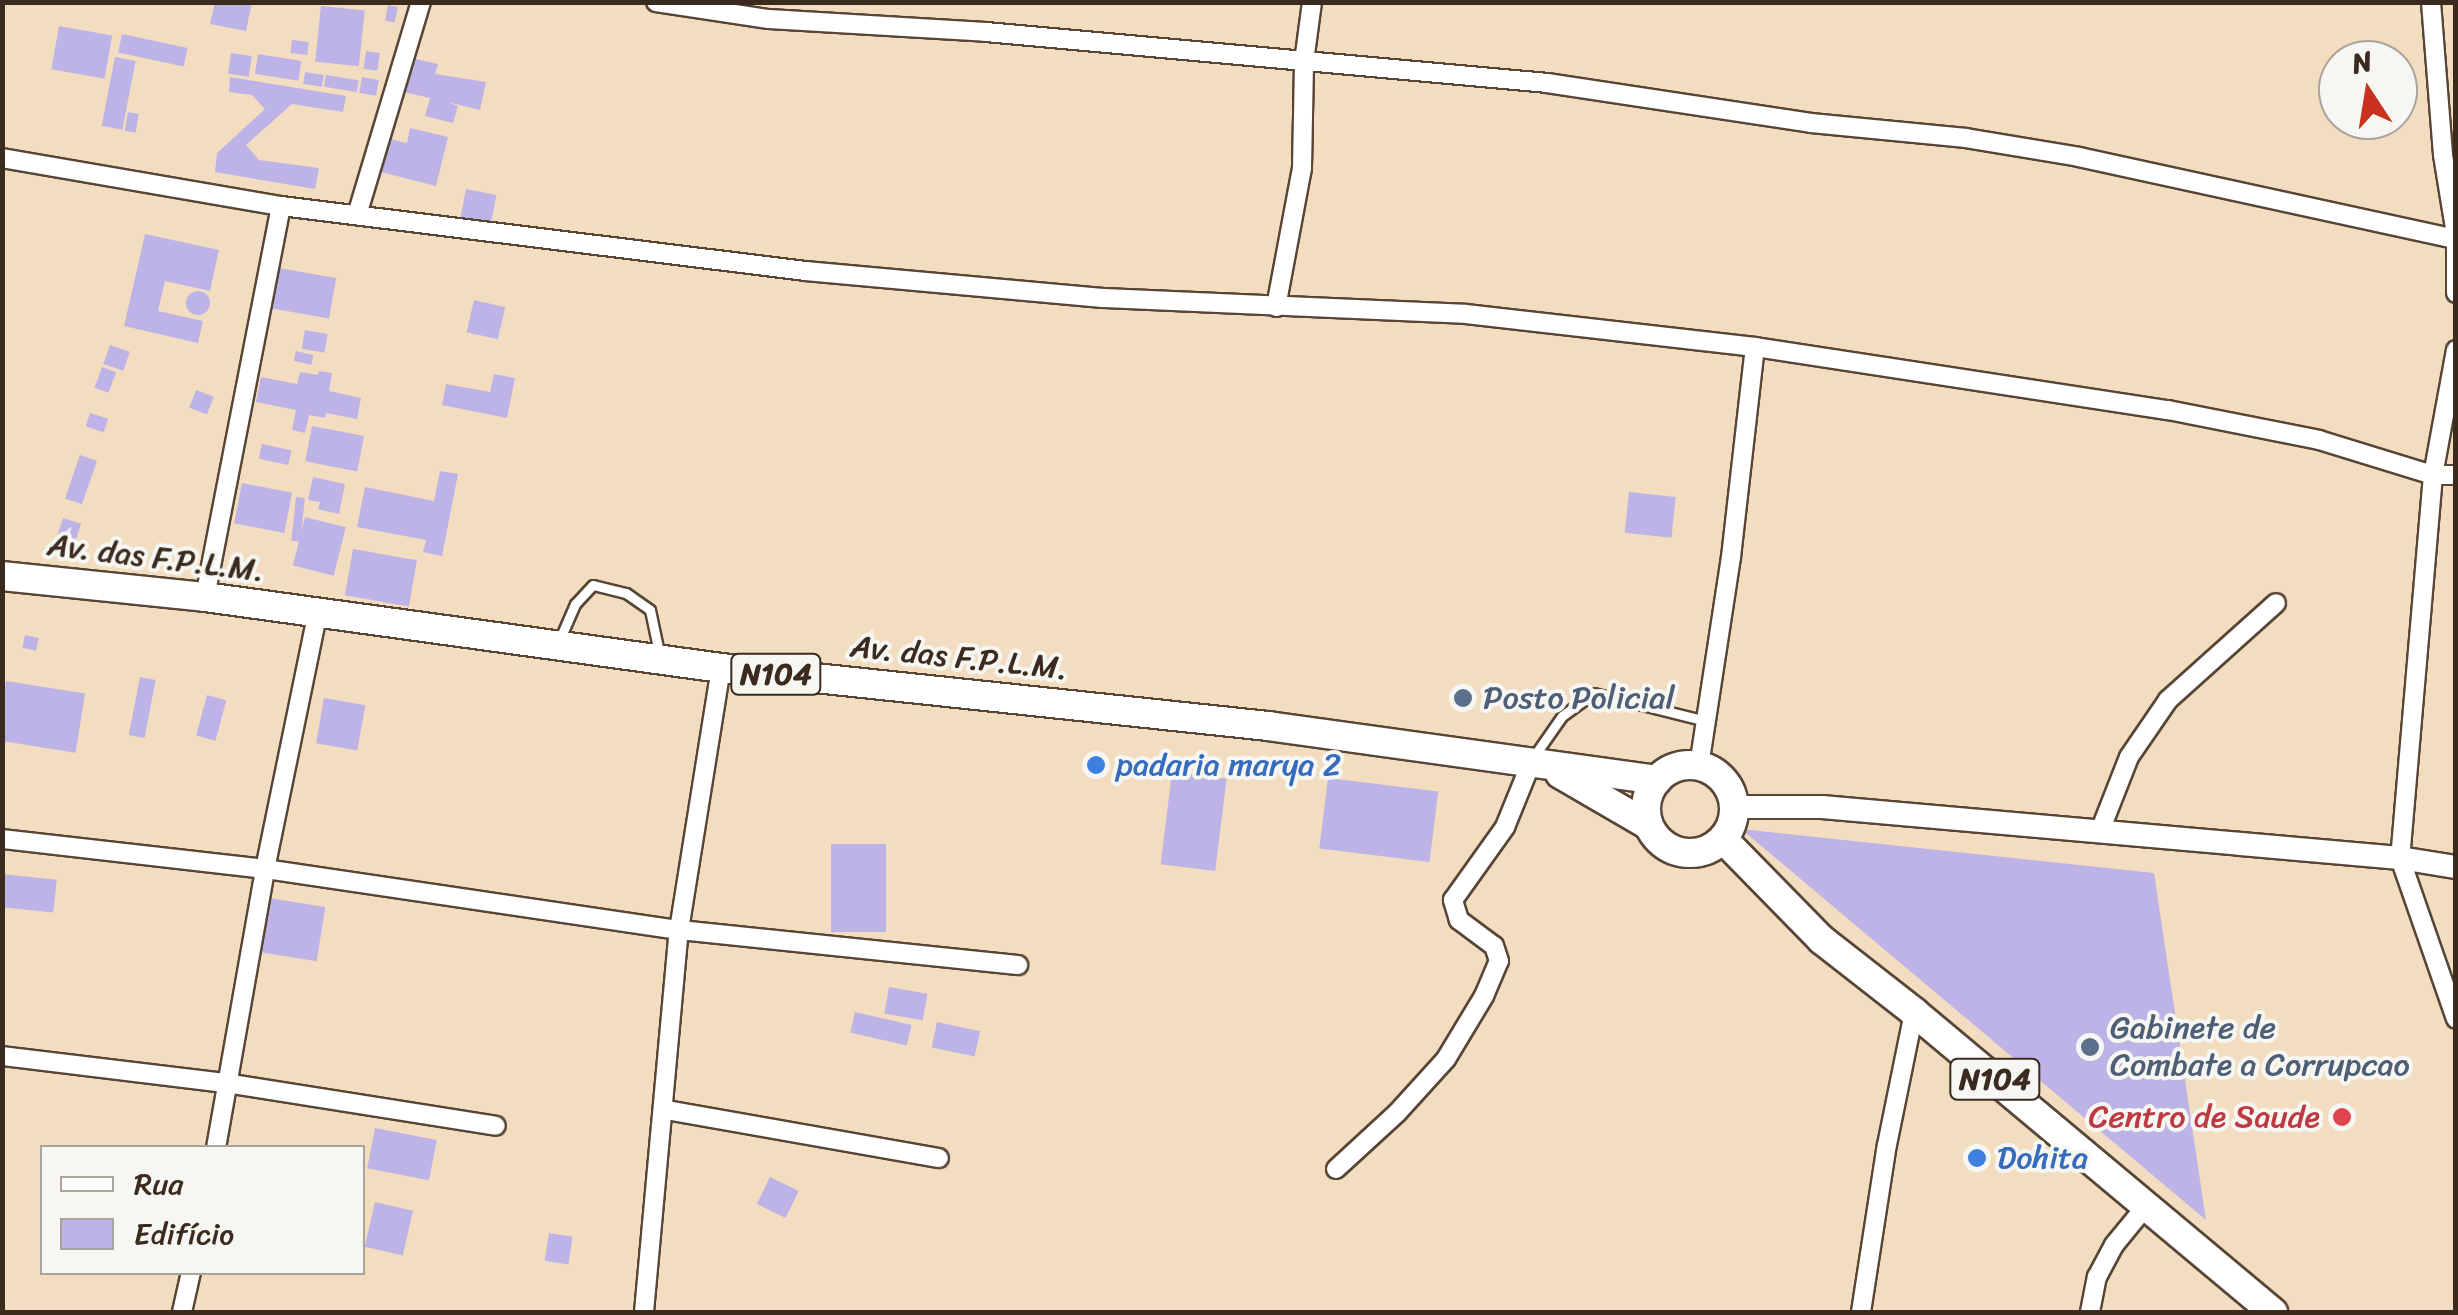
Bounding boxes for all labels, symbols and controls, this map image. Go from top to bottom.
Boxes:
text: N [2347,36,2377,88]
north arrow [2318,40,2418,140]
street label: Av. das F.P.L.M. [45,526,267,590]
street label: Av. das F.P.L.M. [848,627,1070,689]
road number: N104 [728,649,824,699]
place label: Posto Policial [1483,679,1676,717]
marker: Posto Policial [1452,687,1474,709]
place label: padaria marya 2 [1116,746,1341,784]
marker: padaria marya 2 [1085,754,1107,776]
place label: Gabinete de Combate a Corrupcao [2110,1010,2410,1085]
marker: Gabinete de Combate a Corrupcao [2079,1036,2101,1058]
road number: N104 [1948,1054,2042,1104]
place label: Centro de Saude [2087,1098,2320,1136]
marker: Centro de Saude [2329,1104,2355,1130]
place label: Dohita [1997,1139,2088,1177]
legend [40,1145,365,1275]
marker: Dohita [1966,1147,1988,1169]
text: Rua [134,1157,183,1211]
text: Edifício [134,1207,234,1261]

